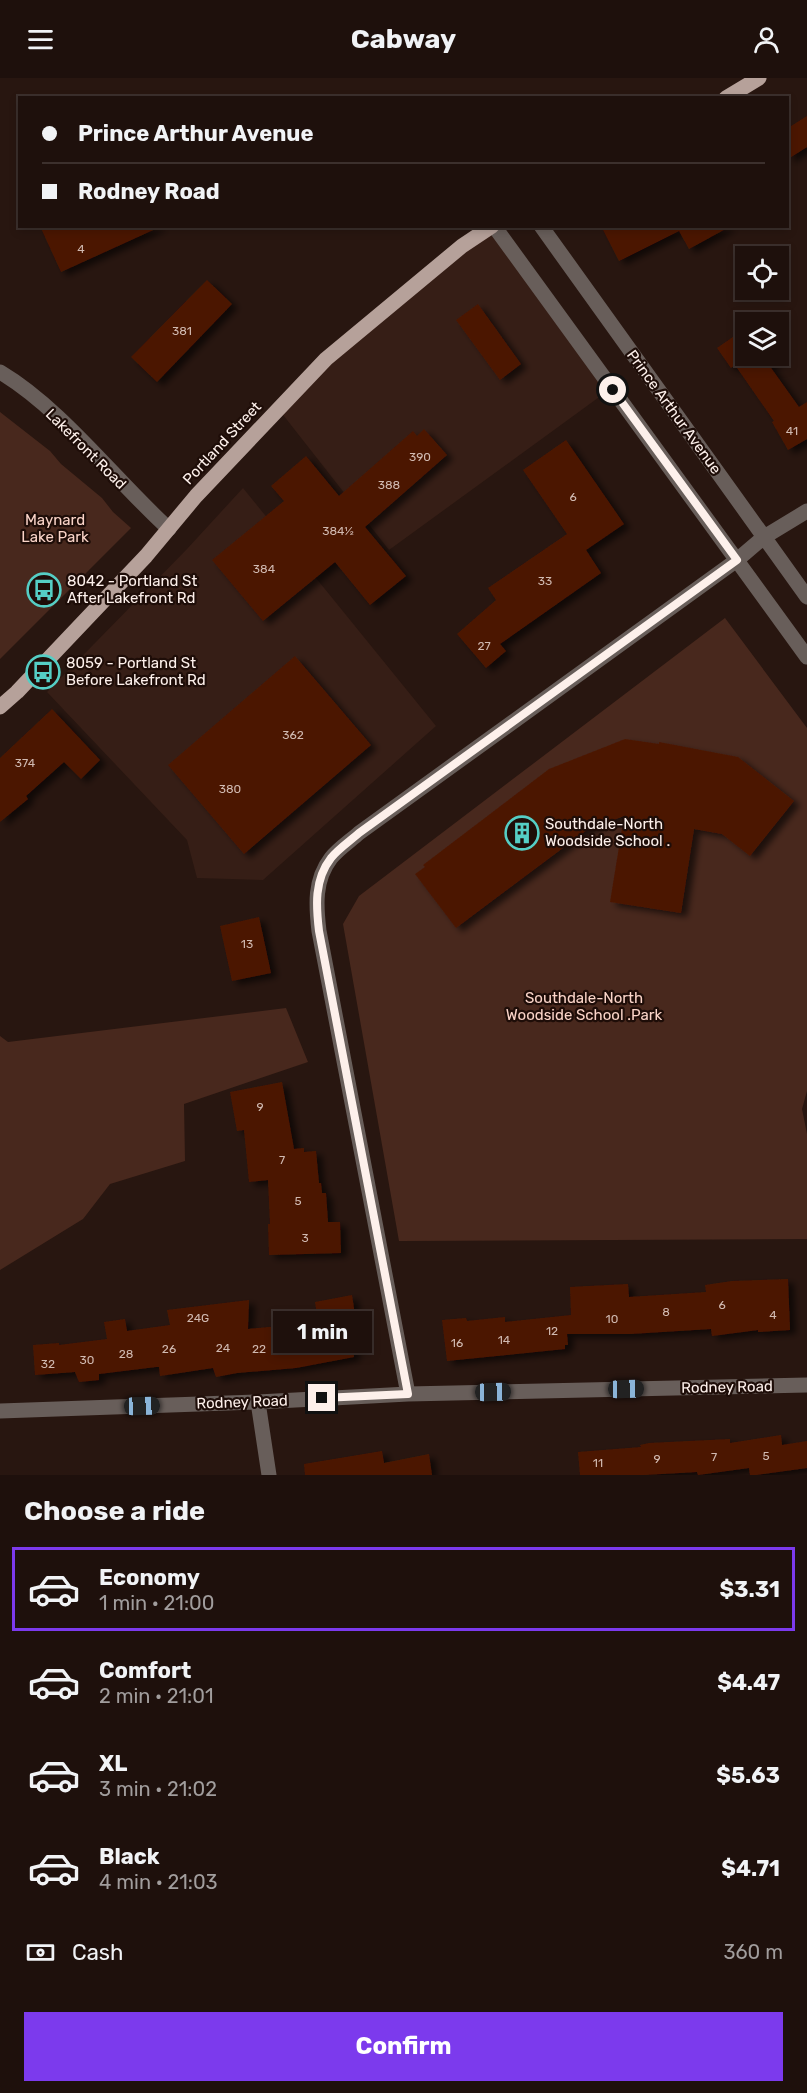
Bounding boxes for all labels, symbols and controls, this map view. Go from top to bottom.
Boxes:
icon: menu [24,23,57,56]
text: Cabway [351,23,456,55]
icon: person [750,23,783,56]
text: Prince Arthur Avenue [78,120,314,147]
text: Rodney Road [78,178,220,205]
house number: 4 [77,242,85,256]
map controls [735,246,789,366]
button: locate [735,246,789,300]
button: layers [735,312,789,366]
house number: 381 [172,324,192,338]
street label: Prince Arthur Avenue [623,346,725,478]
route start [599,376,626,403]
street label: Portland Street [179,398,265,488]
street label: Lakefront Road [42,405,130,493]
house number: 41 [786,424,798,438]
house number: 390 [409,450,431,464]
house number: 388 [378,478,400,492]
house number: 6 [569,490,577,504]
park label: Maynard Lake Park [21,511,89,546]
house number: 384½ [322,524,354,538]
house number: 384 [253,562,276,576]
bus stop icon: 8042 - Portland St After Lakefront Rd [26,572,62,608]
place label: 8042 - Portland St After Lakefront Rd [67,572,197,607]
house number: 33 [538,574,552,588]
house number: 27 [477,639,491,653]
bus stop icon: 8059 - Portland St Before Lakefront Rd [25,654,61,690]
place label: 8059 - Portland St Before Lakefront Rd [66,654,206,689]
house number: 362 [282,728,304,742]
house number: 374 [15,756,36,770]
house number: 380 [219,782,241,796]
building icon: Southdale-North Woodside School . [504,815,540,851]
place label: Southdale-North Woodside School . [545,815,670,850]
house number: 13 [241,937,253,951]
park label: Southdale-North Woodside School .Park [506,989,662,1024]
house number: 9 [256,1100,264,1114]
house number: 7 [279,1153,285,1167]
house number: 5 [294,1194,302,1208]
house number: 3 [301,1231,309,1245]
house number: 6 [718,1298,726,1312]
house number: 8 [662,1305,670,1319]
house number: 4 [769,1308,777,1322]
house number: 24G [187,1311,209,1325]
callout: 1 min [272,1311,372,1353]
house number: 10 [606,1312,618,1326]
text: 1 min [297,1320,348,1344]
house number: 12 [546,1324,558,1338]
house number: 14 [498,1333,511,1347]
house number: 16 [451,1336,463,1350]
house number: 24 [216,1341,231,1355]
house number: 26 [162,1342,176,1356]
house number: 22 [252,1342,266,1356]
house number: 28 [119,1347,133,1361]
house number: 30 [80,1353,94,1367]
house number: 32 [41,1357,55,1371]
street label: Rodney Road [681,1377,773,1397]
car [608,1380,644,1398]
car [475,1383,511,1401]
route end [308,1384,335,1411]
street label: Rodney Road [196,1391,288,1413]
car [124,1396,160,1416]
house number: 5 [762,1449,770,1463]
house number: 7 [711,1450,717,1464]
house number: 9 [653,1452,661,1466]
house number: 11 [593,1456,603,1470]
text: Choose a ride [24,1495,205,1527]
icon: car [27,1562,81,1616]
text: Economy [99,1564,200,1591]
text: $3.31 [719,1576,780,1603]
text: 1 min · 21:00 [99,1591,214,1615]
icon: car [27,1655,81,1709]
text: Comfort [99,1657,191,1684]
text: $4.47 [717,1669,780,1696]
text: 2 min · 21:01 [99,1684,213,1708]
icon: car [27,1748,81,1802]
text: XL [99,1750,127,1777]
text: $5.63 [716,1762,780,1789]
text: 3 min · 21:02 [99,1777,217,1801]
icon: car [27,1841,81,1895]
text: Black [99,1843,160,1870]
text: $4.71 [721,1855,780,1882]
text: 4 min · 21:03 [99,1870,218,1894]
icon: cash [24,1936,57,1969]
text: Cash [72,1939,123,1966]
text: 360 m [724,1940,783,1964]
button: Confirm [24,2012,783,2081]

